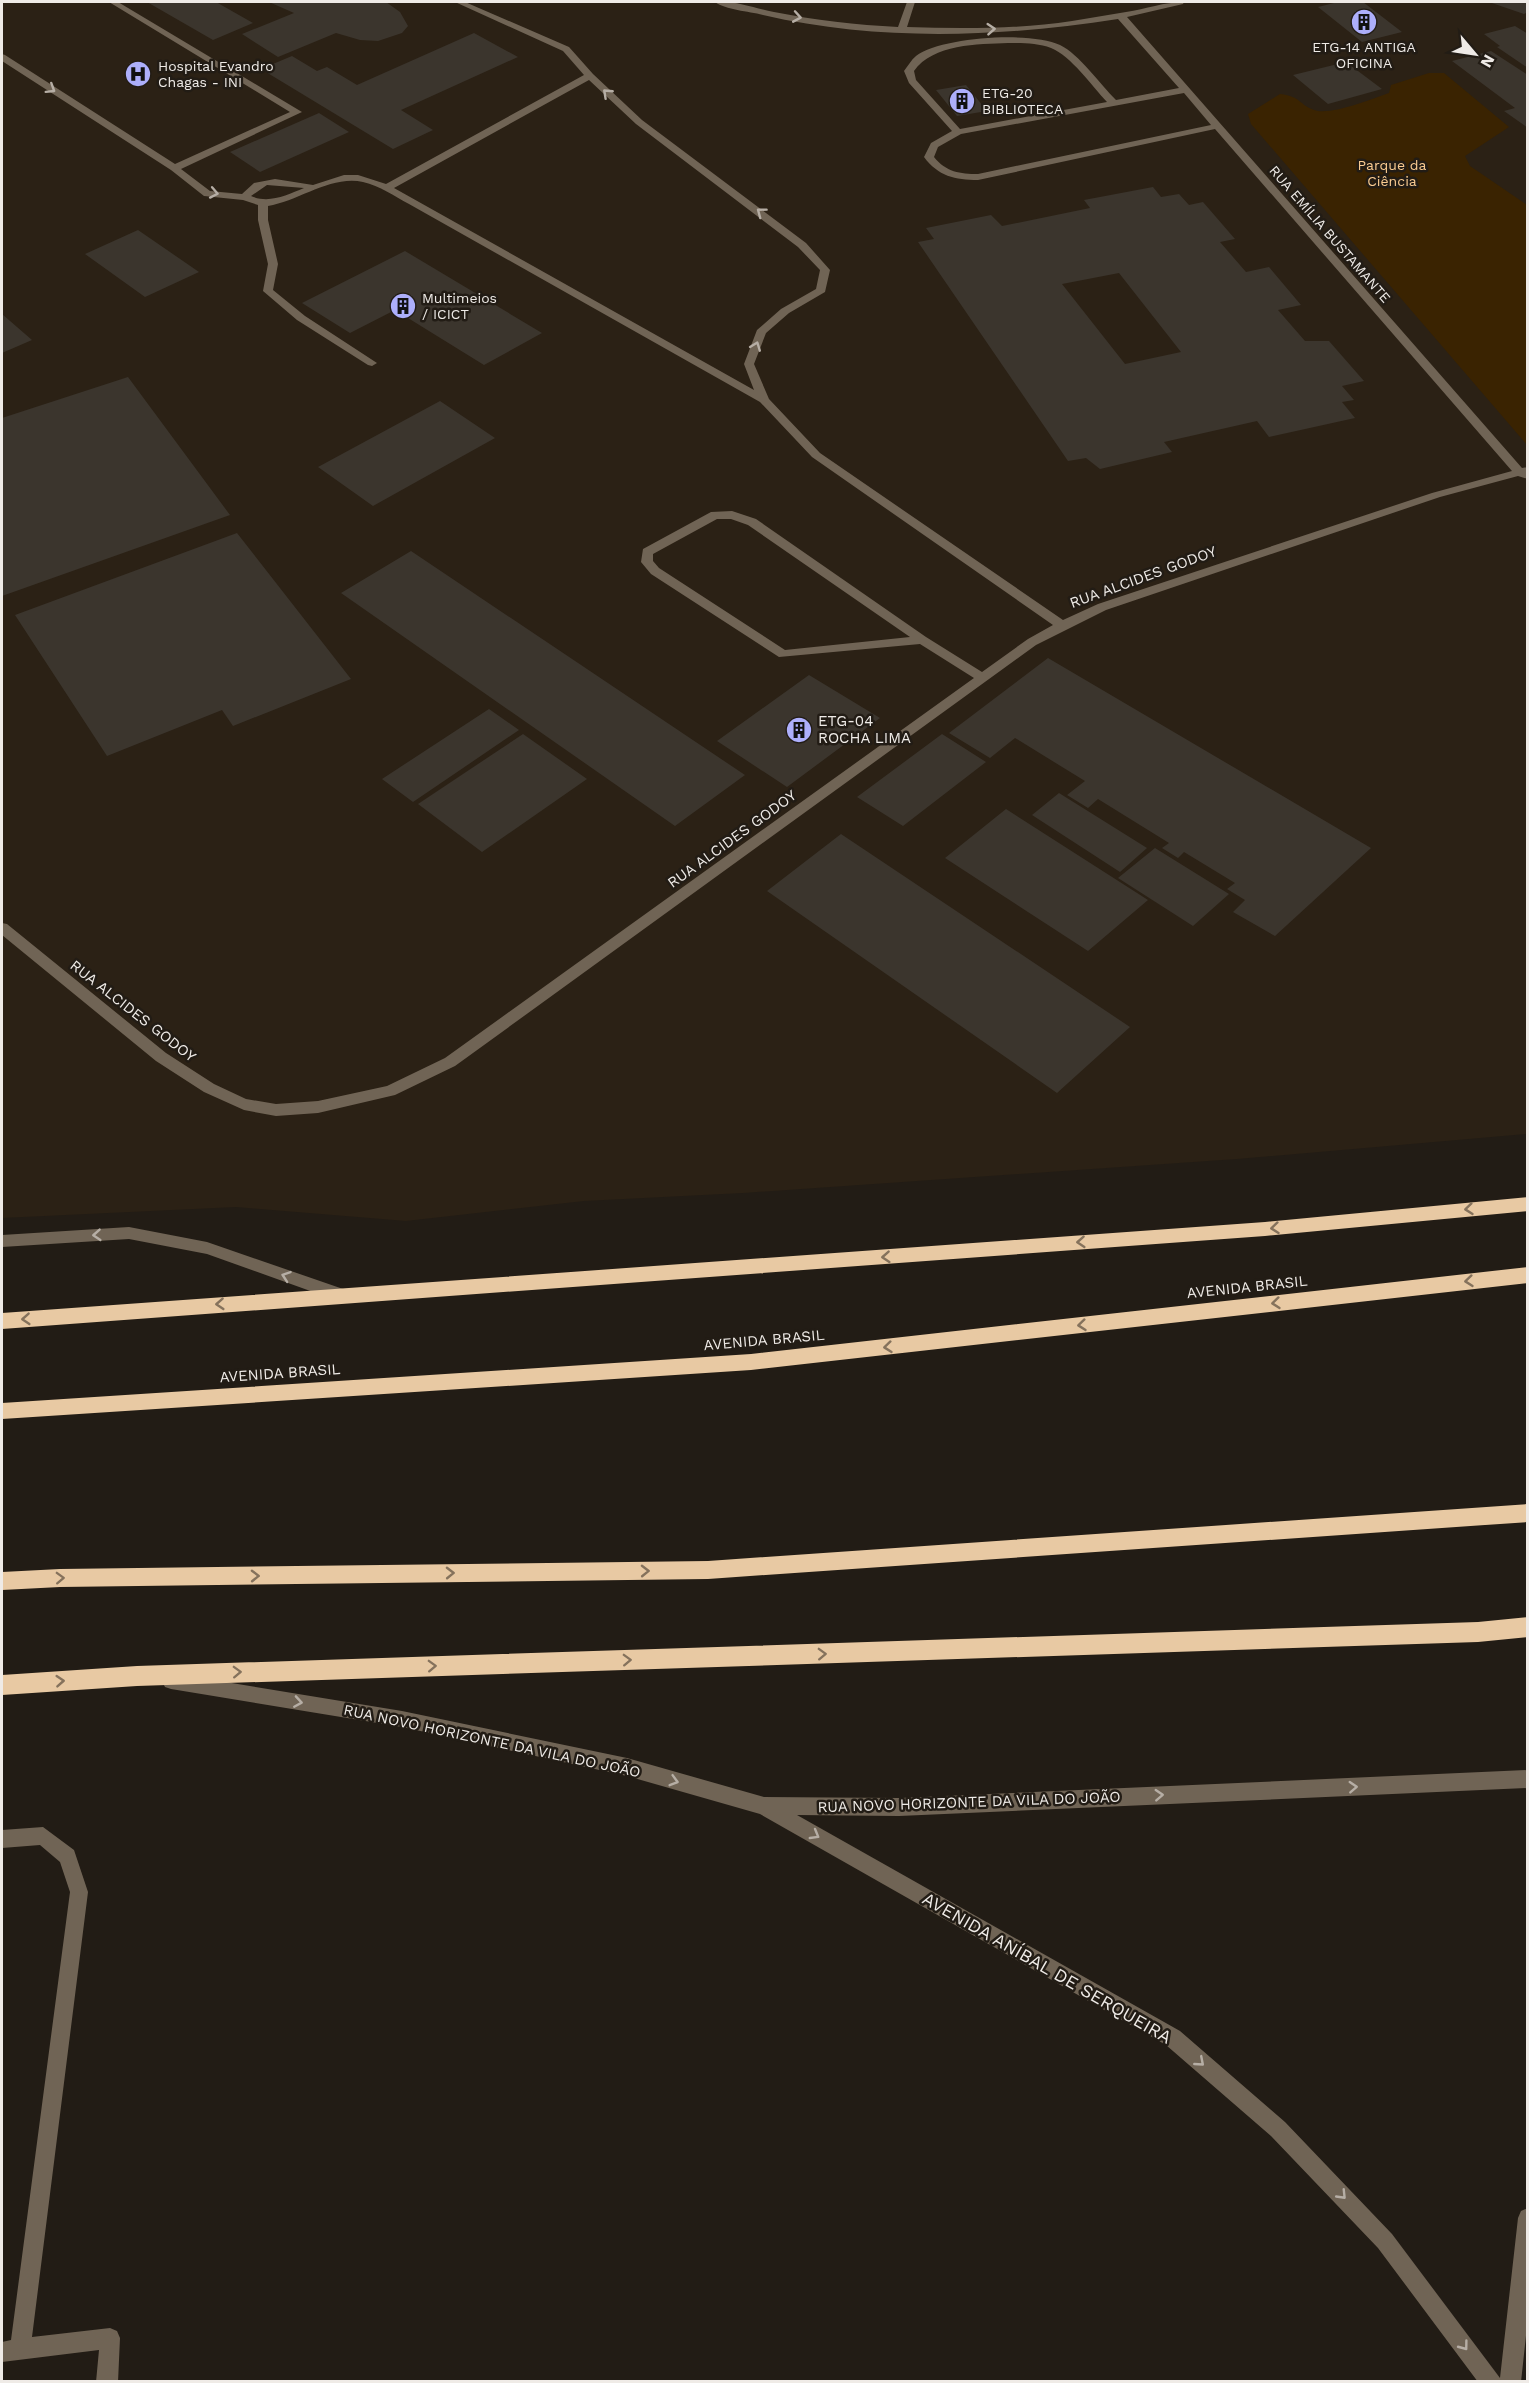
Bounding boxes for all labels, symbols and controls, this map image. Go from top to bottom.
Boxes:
building icon: ETG-14 ANTIGA OFICINA [1349,7,1379,37]
one-way arrow [792,11,801,23]
one-way arrow [986,23,995,36]
north arrow [1445,24,1505,84]
place label: ETG-14 ANTIGA OFICINA [1312,39,1416,71]
text: N [1476,51,1499,71]
place label: Hospital Evandro Chagas - INI [158,58,274,90]
hospital icon: Hospital Evandro Chagas - INI [123,59,153,89]
one-way arrow [45,81,55,93]
place label: ETG-20 BIBLIOTECA [982,85,1063,117]
building icon: ETG-20 BIBLIOTECA [947,86,977,116]
one-way arrow [603,89,614,100]
park label: Parque da Ciência [1358,157,1427,189]
street label: RUA EMÍLIA BUSTAMANTE [1266,162,1394,306]
one-way arrow [209,187,219,199]
one-way arrow [756,209,767,220]
place label: Multimeios / ICICT [422,290,497,322]
building icon: Multimeios / ICICT [388,291,418,321]
one-way arrow [748,341,761,352]
street label: RUA ALCIDES GODOY [1067,542,1219,612]
place label: ETG-04 ROCHA LIMA [818,712,911,747]
building icon: ETG-04 ROCHA LIMA [784,715,814,745]
street label: RUA ALCIDES GODOY [664,786,800,892]
street label: RUA ALCIDES GODOY [66,956,200,1066]
one-way arrow [1465,1202,1474,1215]
one-way arrow [1271,1221,1280,1234]
one-way arrow [92,1228,101,1241]
one-way arrow [1076,1236,1085,1249]
one-way arrow [882,1250,891,1263]
one-way arrow [281,1270,292,1283]
street label: AVENIDA BRASIL [1186,1272,1308,1302]
one-way arrow [1465,1275,1474,1287]
one-way arrow [1271,1296,1280,1309]
one-way arrow [215,1297,225,1310]
one-way arrow [21,1312,30,1325]
one-way arrow [1077,1318,1086,1331]
street label: AVENIDA BRASIL [703,1326,825,1354]
one-way arrow [883,1340,893,1352]
street label: AVENIDA BRASIL [219,1360,341,1386]
one-way arrow [640,1565,649,1577]
one-way arrow [445,1567,454,1580]
one-way arrow [250,1570,259,1582]
one-way arrow [55,1572,64,1585]
one-way arrow [818,1647,827,1660]
one-way arrow [623,1654,632,1666]
one-way arrow [428,1660,437,1673]
one-way arrow [233,1666,242,1679]
one-way arrow [55,1675,64,1688]
one-way arrow [293,1695,303,1708]
street label: RUA NOVO HORIZONTE DA VILA DO JOÃO [342,1701,642,1781]
one-way arrow [669,1773,679,1786]
one-way arrow [1349,1780,1358,1793]
street label: RUA NOVO HORIZONTE DA VILA DO JOÃO [817,1788,1121,1816]
one-way arrow [1154,1789,1163,1802]
one-way arrow [809,1828,819,1839]
street label: AVENIDA ANÍBAL DE SERQUEIRA [919,1887,1176,2048]
one-way arrow [1193,2054,1204,2065]
one-way arrow [1334,2188,1345,2199]
one-way arrow [1457,2340,1468,2351]

